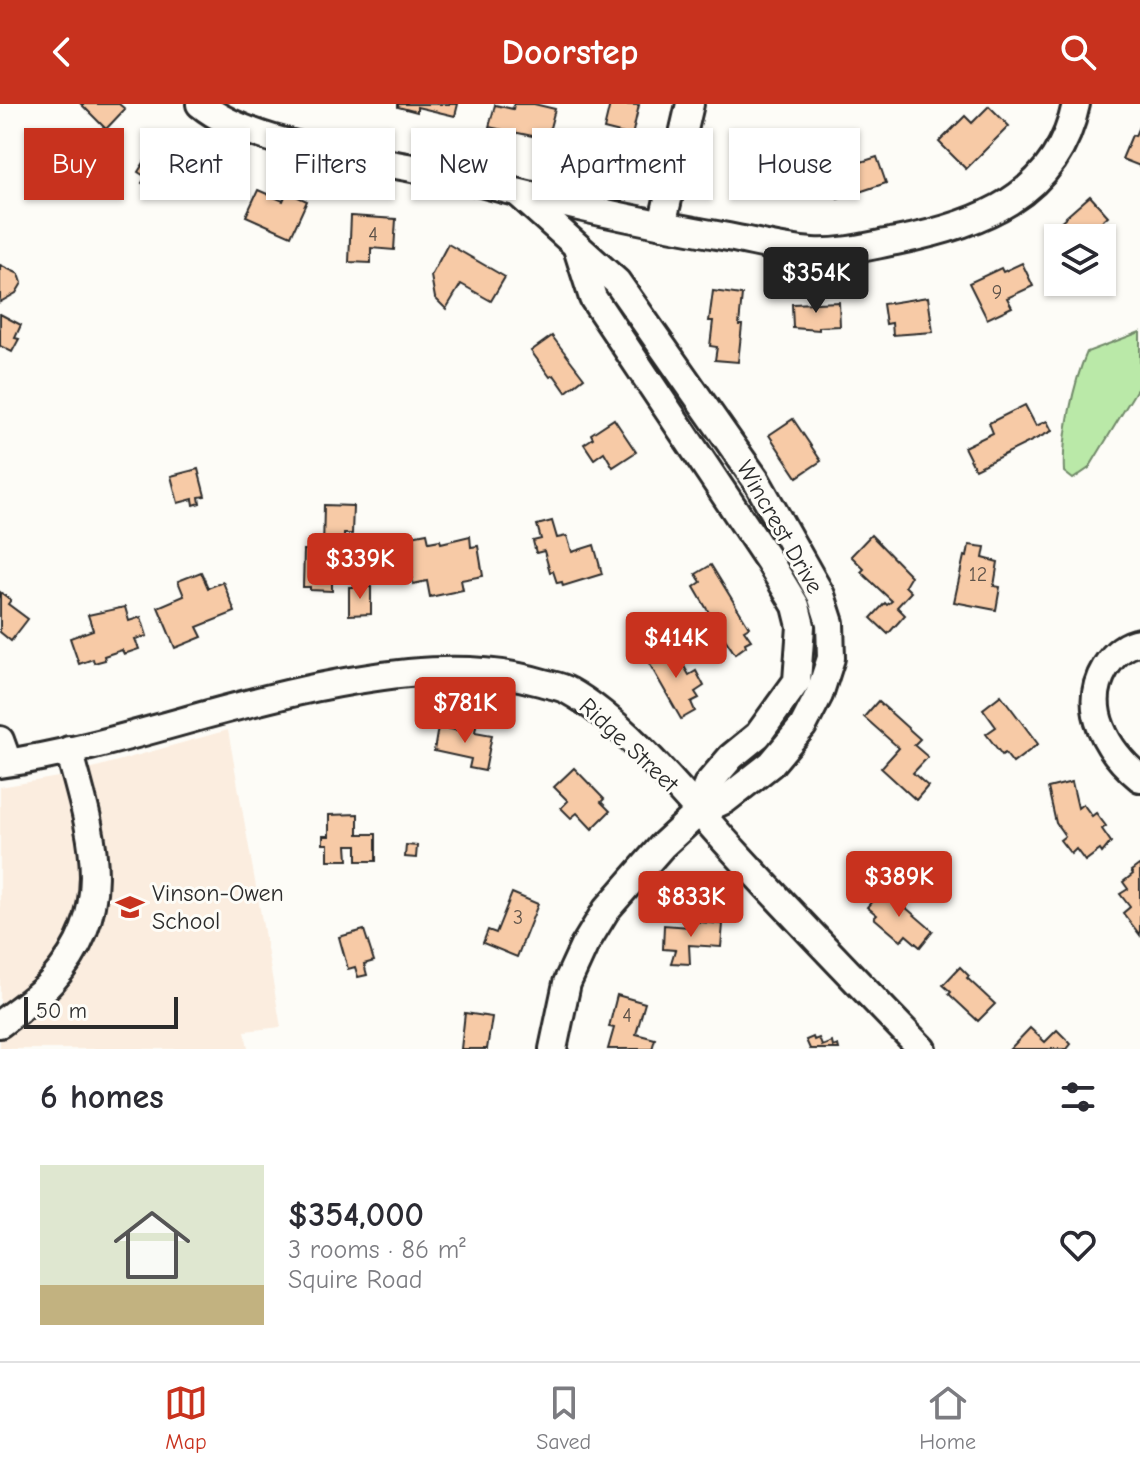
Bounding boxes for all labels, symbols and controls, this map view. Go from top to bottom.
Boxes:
icon: back [40,30,84,74]
icon: search [1056,30,1100,74]
text: Doorstep [502,32,638,73]
chip: Buy [24,128,124,200]
chip: Rent [140,128,250,200]
chip: Filters [266,128,395,200]
chip: New [411,128,516,200]
chip: Apartment [532,128,713,200]
chip: House [729,128,860,200]
house number: 4 [368,223,378,246]
map controls [1044,224,1116,296]
button: layers [1044,224,1116,296]
pin: $354K [760,247,872,315]
text: $354K [781,258,851,288]
house number: 9 [992,281,1002,304]
street label: Wincrest Drive [731,456,829,598]
pin: $339K [304,533,416,601]
text: $339K [325,544,395,574]
house number: 12 [969,563,987,586]
pin: $414K [620,612,732,680]
text: $414K [644,623,708,653]
pin: $781K [409,677,521,745]
text: $781K [433,688,497,718]
street label: Ridge Street [574,692,685,799]
pin: $389K [843,851,955,919]
text: $389K [864,862,934,892]
pin: $833K [635,871,747,939]
place label: Vinson-Owen School [152,879,284,935]
text: $833K [656,882,726,912]
school or university icon: Vinson-Owen School [115,892,145,922]
house number: 3 [513,906,523,929]
scale bar [24,993,178,1029]
text: 50 m [36,998,87,1024]
house number: 4 [622,1004,632,1027]
icon: filters [1056,1075,1100,1119]
text: 6 homes [40,1077,164,1117]
text: $354,000 [288,1195,424,1235]
icon: home [104,1197,200,1293]
icon: heart [1056,1223,1100,1267]
text: 3 rooms · 86 m² [288,1235,466,1265]
text: Squire Road [288,1265,423,1295]
tab: Map [164,1381,208,1455]
tab: Saved [536,1381,591,1455]
tab: Home [919,1381,976,1455]

